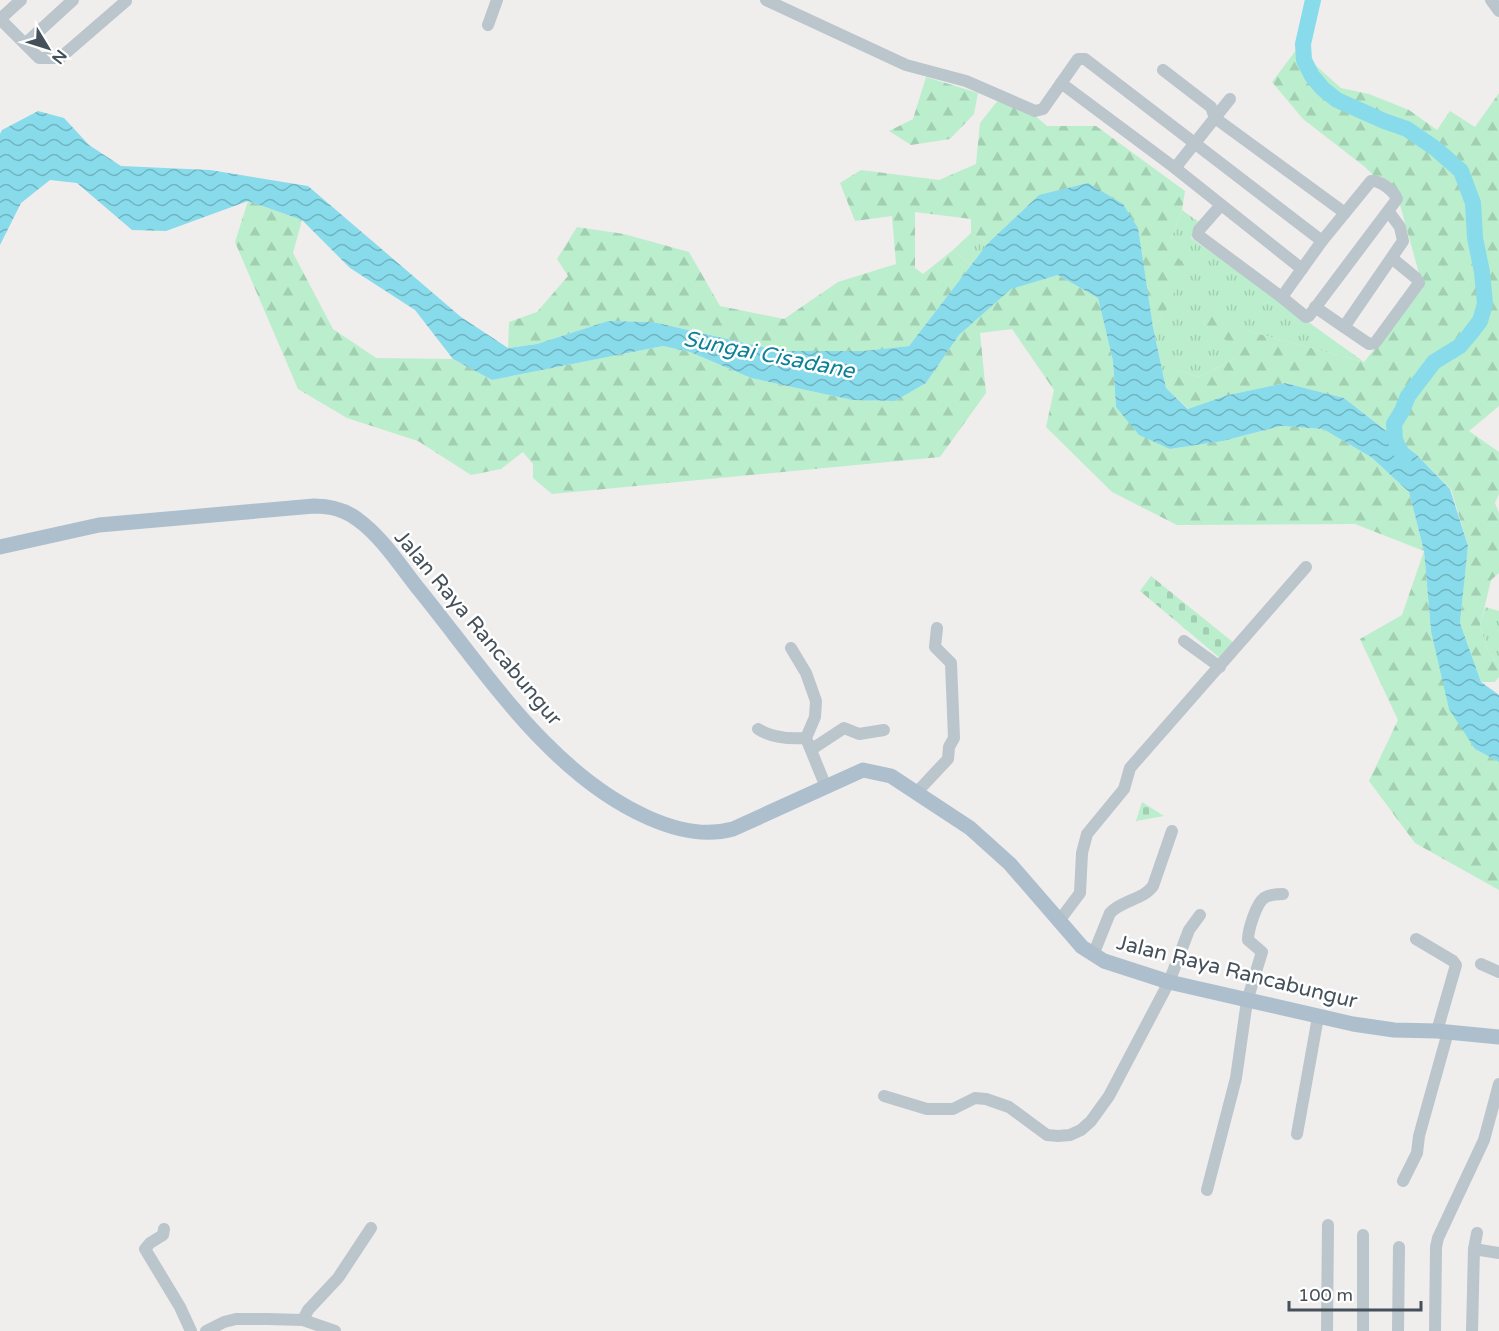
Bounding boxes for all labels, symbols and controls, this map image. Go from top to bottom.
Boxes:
north arrow [18,18,78,78]
text: N [47,45,71,68]
water label: Sungai Cisadane [681,326,858,385]
street label: Jalan Raya Rancabungur [389,525,567,731]
street label: Jalan Raya Rancabungur [1114,930,1360,1014]
scale bar [1289,1274,1421,1312]
text: 100 m [1298,1284,1353,1306]

